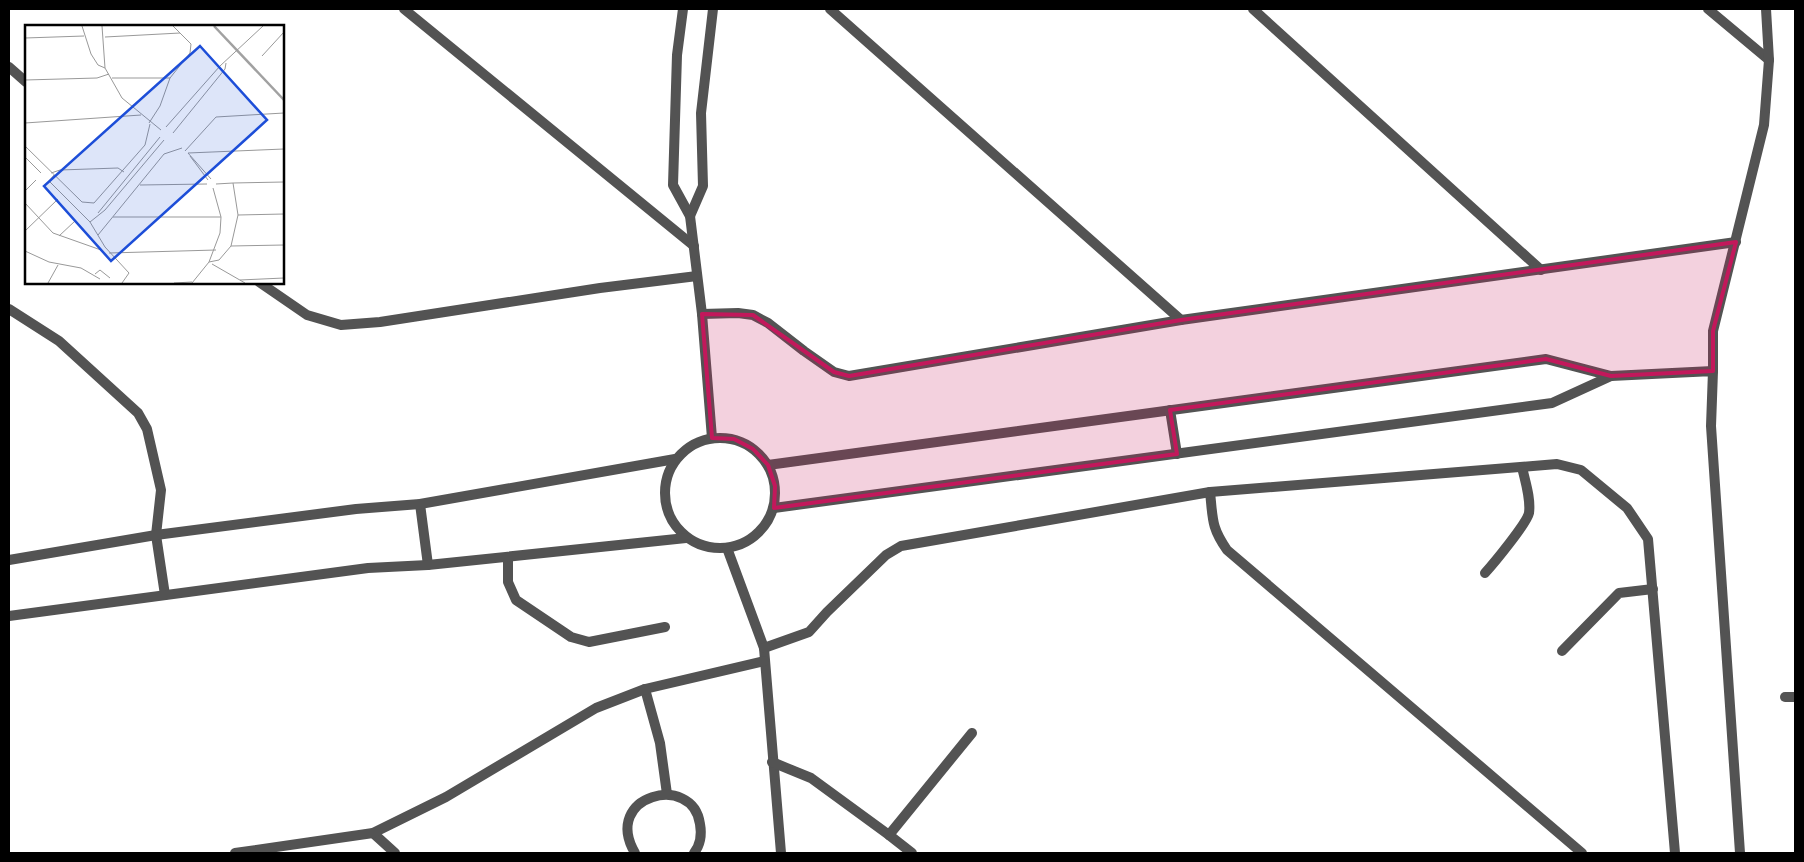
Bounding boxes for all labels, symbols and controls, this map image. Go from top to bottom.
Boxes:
inset map [25,25,284,284]

